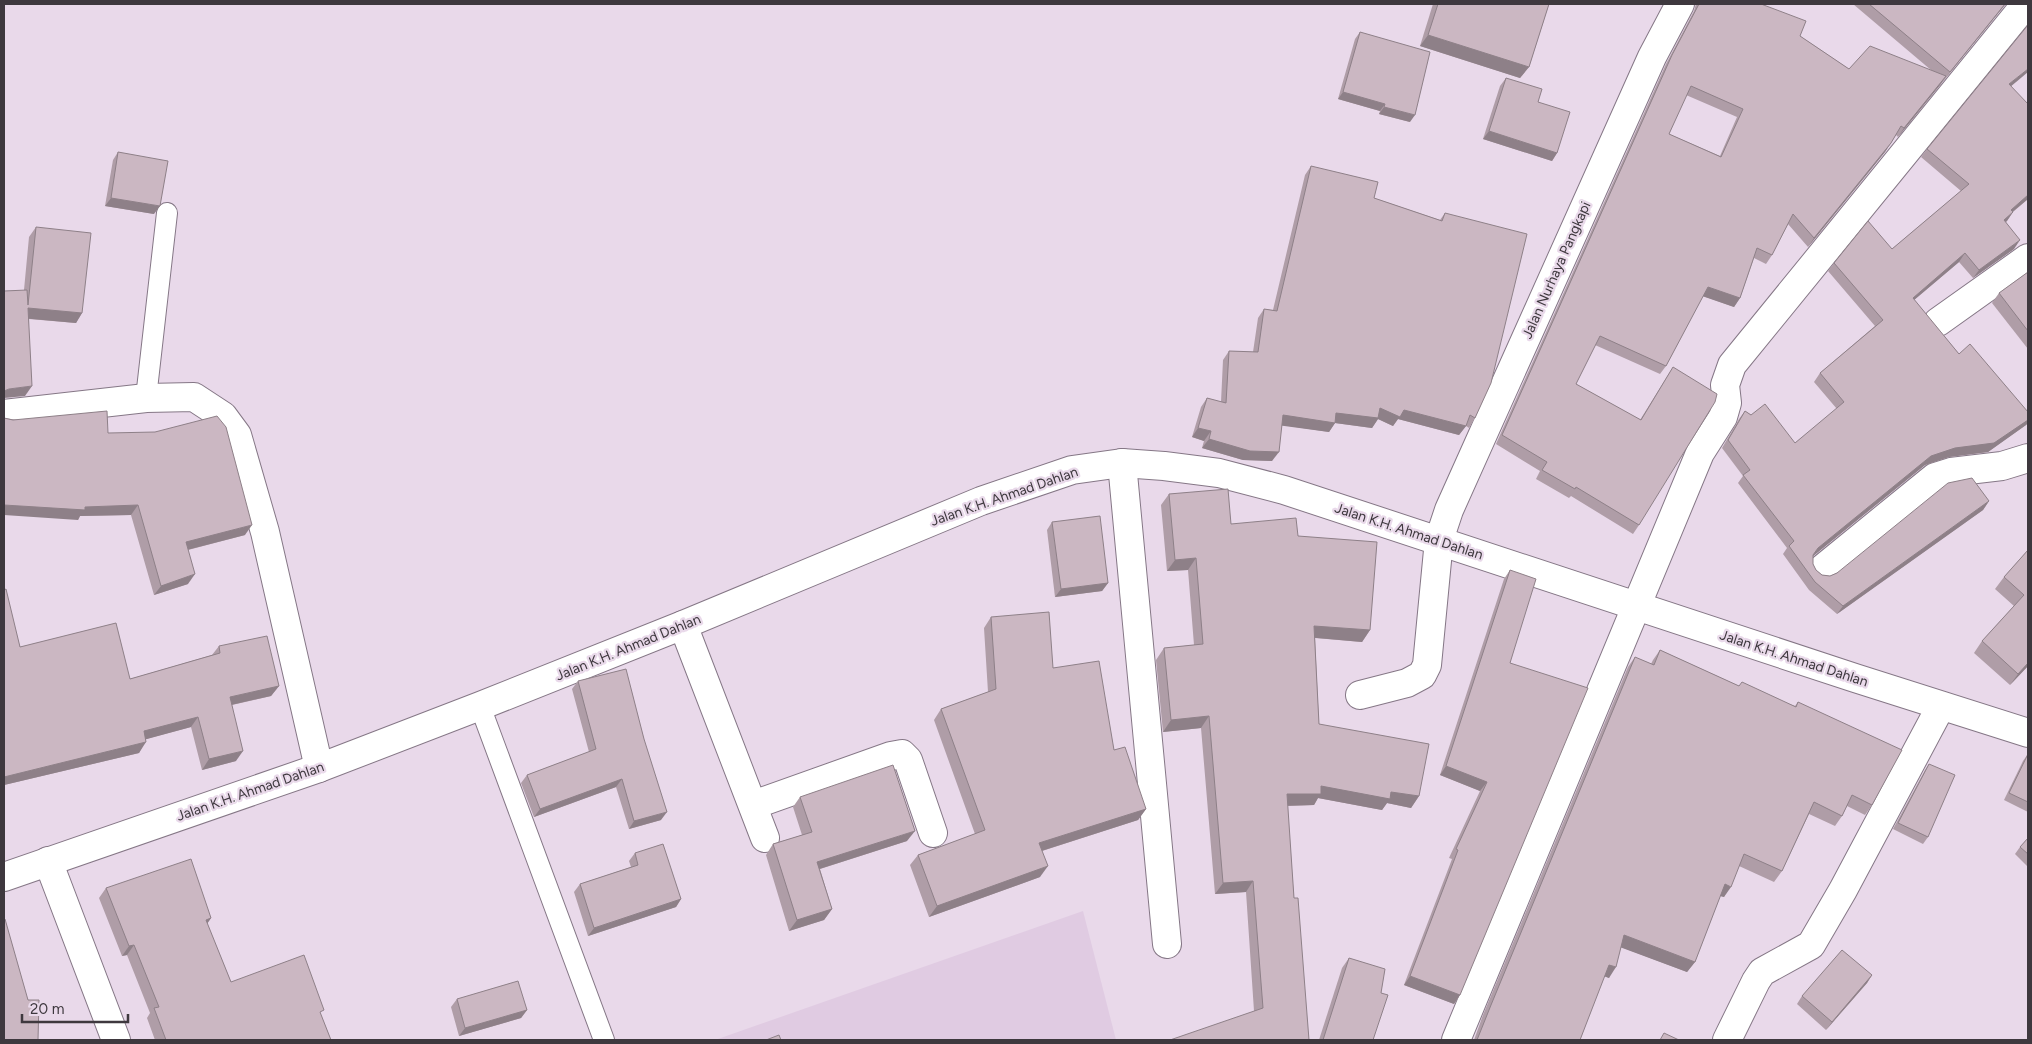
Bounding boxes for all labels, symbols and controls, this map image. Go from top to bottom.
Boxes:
street label: Jalan Nurhaya Pangkapi [1519,199,1594,341]
street label: Jalan K.H. Ahmad Dahlan [928,463,1080,530]
street label: Jalan K.H. Ahmad Dahlan [1333,499,1485,564]
street label: Jalan K.H. Ahmad Dahlan [553,611,703,684]
street label: Jalan K.H. Ahmad Dahlan [1718,626,1870,691]
street label: Jalan K.H. Ahmad Dahlan [174,758,326,825]
scale bar [22,992,129,1024]
text: 20 m [30,1000,64,1018]

